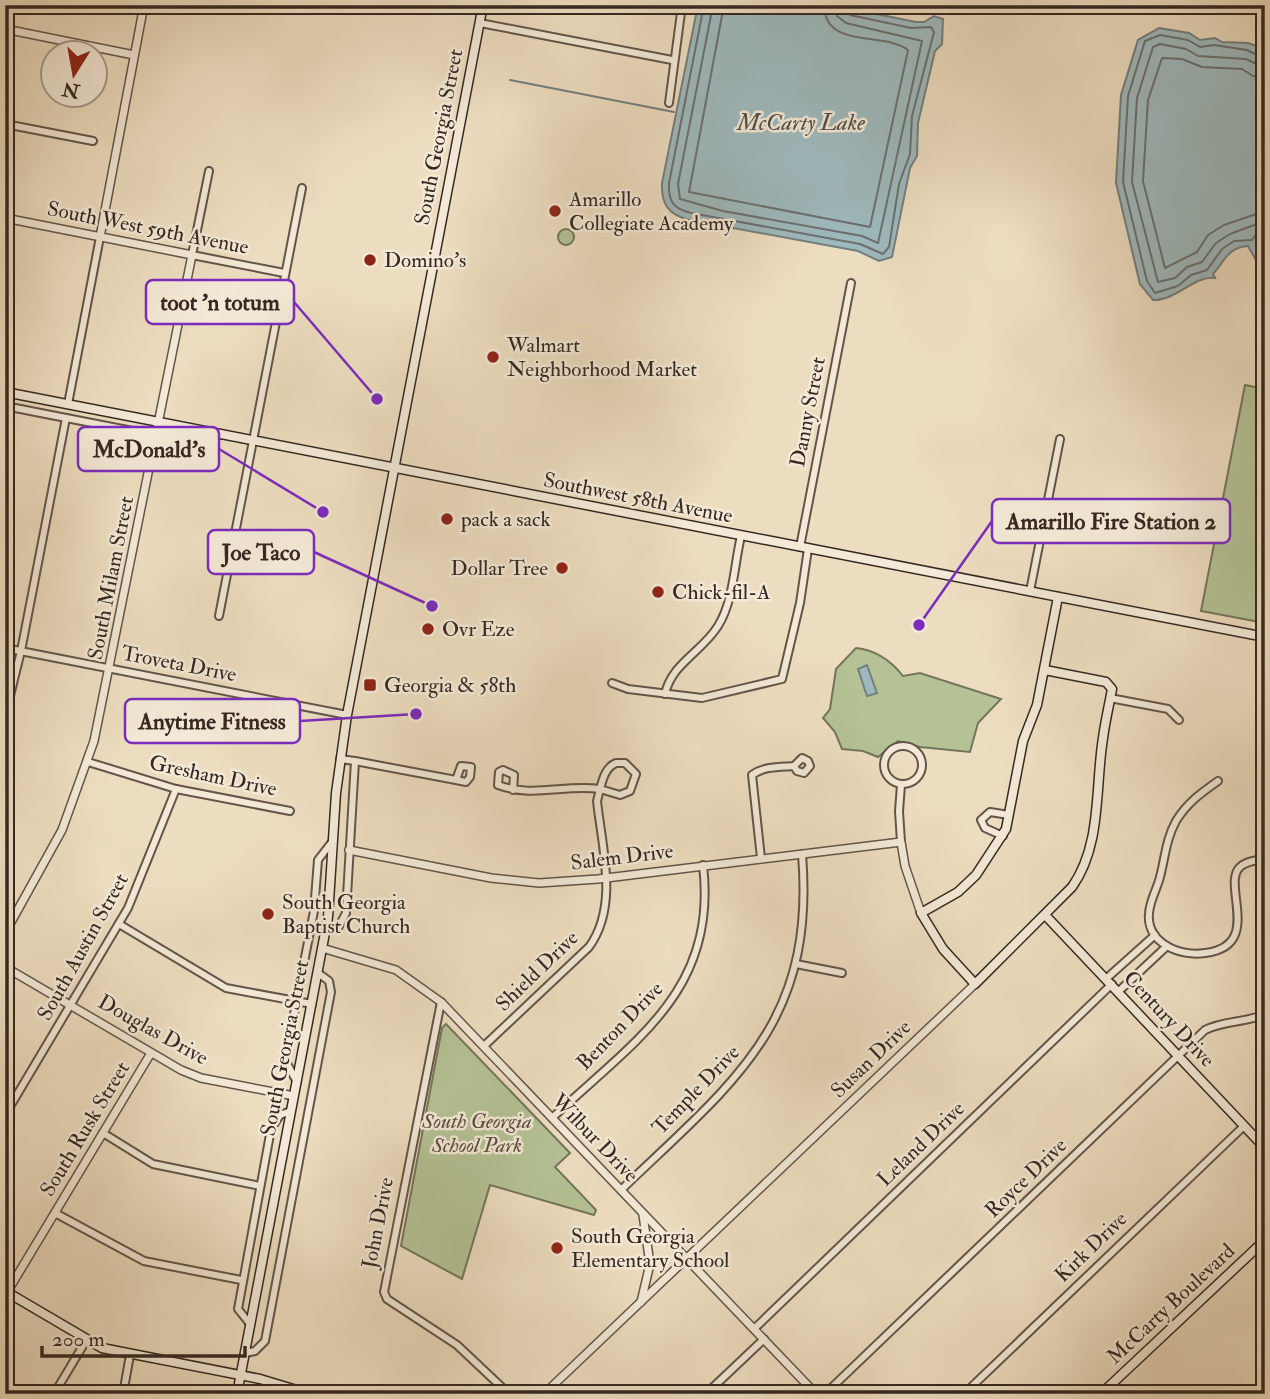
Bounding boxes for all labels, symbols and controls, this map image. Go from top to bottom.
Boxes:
north arrow [38,38,108,108]
street label: South Georgia Street [409,47,469,227]
text: N [59,76,83,103]
water label: McCarty Lake [735,108,865,137]
place label: Amarillo Collegiate Academy [568,186,734,237]
street label: South West 59th Avenue [45,195,251,261]
marker: Amarillo Collegiate Academy [547,203,563,219]
place label: Domino's [384,247,466,274]
marker: Domino's [362,252,378,268]
callout: toot 'n totum [146,280,294,324]
text: toot 'n totum [160,288,280,317]
place label: Walmart Neighborhood Market [506,332,697,383]
marker: Walmart Neighborhood Market [485,349,501,365]
street label: Danny Street [784,355,832,469]
callout: McDonald's [78,427,219,471]
text: McDonald's [92,435,205,464]
street label: Southwest 58th Avenue [541,466,735,530]
street label: South Milam Street [82,494,140,662]
callout: Amarillo Fire Station 2 [992,499,1230,543]
place label: pack a sack [460,506,551,533]
text: Amarillo Fire Station 2 [1005,507,1216,536]
marker: pack a sack [439,511,455,527]
callout: Joe Taco [208,530,314,574]
text: Joe Taco [221,538,300,568]
place label: Dollar Tree [451,555,548,582]
marker: Dollar Tree [554,560,570,576]
place label: Chick-fil-A [672,579,770,606]
marker: Chick-fil-A [650,584,666,600]
place label: Ovr Eze [442,616,515,643]
marker: Ovr Eze [420,621,436,637]
street label: Troveta Drive [119,640,239,688]
place label: Georgia & 58th [384,672,516,699]
marker: Georgia & 58th [362,677,378,693]
callout: Anytime Fitness [125,699,300,743]
text: Anytime Fitness [137,707,286,737]
street label: Gresham Drive [147,749,279,803]
street label: Salem Drive [569,837,675,877]
street label: South Austin Street [31,868,135,1025]
place label: South Georgia Baptist Church [282,889,410,940]
marker: South Georgia Baptist Church [260,906,276,922]
street label: Shield Drive [490,925,584,1017]
street label: South Georgia Street [255,958,315,1138]
street label: Century Drive [1117,965,1221,1073]
street label: Benton Drive [571,976,669,1076]
street label: Douglas Drive [93,989,213,1072]
street label: Susan Drive [825,1014,917,1104]
street label: Temple Drive [646,1039,746,1141]
street label: South Rusk Street [34,1056,136,1201]
street label: Wilbur Drive [545,1087,644,1188]
street label: Leland Drive [871,1095,971,1192]
park label: South Georgia School Park [421,1108,532,1159]
street label: Royce Drive [979,1132,1073,1224]
street label: John Drive [356,1175,400,1272]
street label: Kirk Drive [1049,1206,1133,1288]
place label: South Georgia Elementary School [571,1223,730,1274]
street label: McCarty Boulevard [1101,1237,1241,1370]
marker: South Georgia Elementary School [549,1240,565,1256]
scale bar [42,1315,245,1359]
text: 200 m [52,1326,105,1353]

